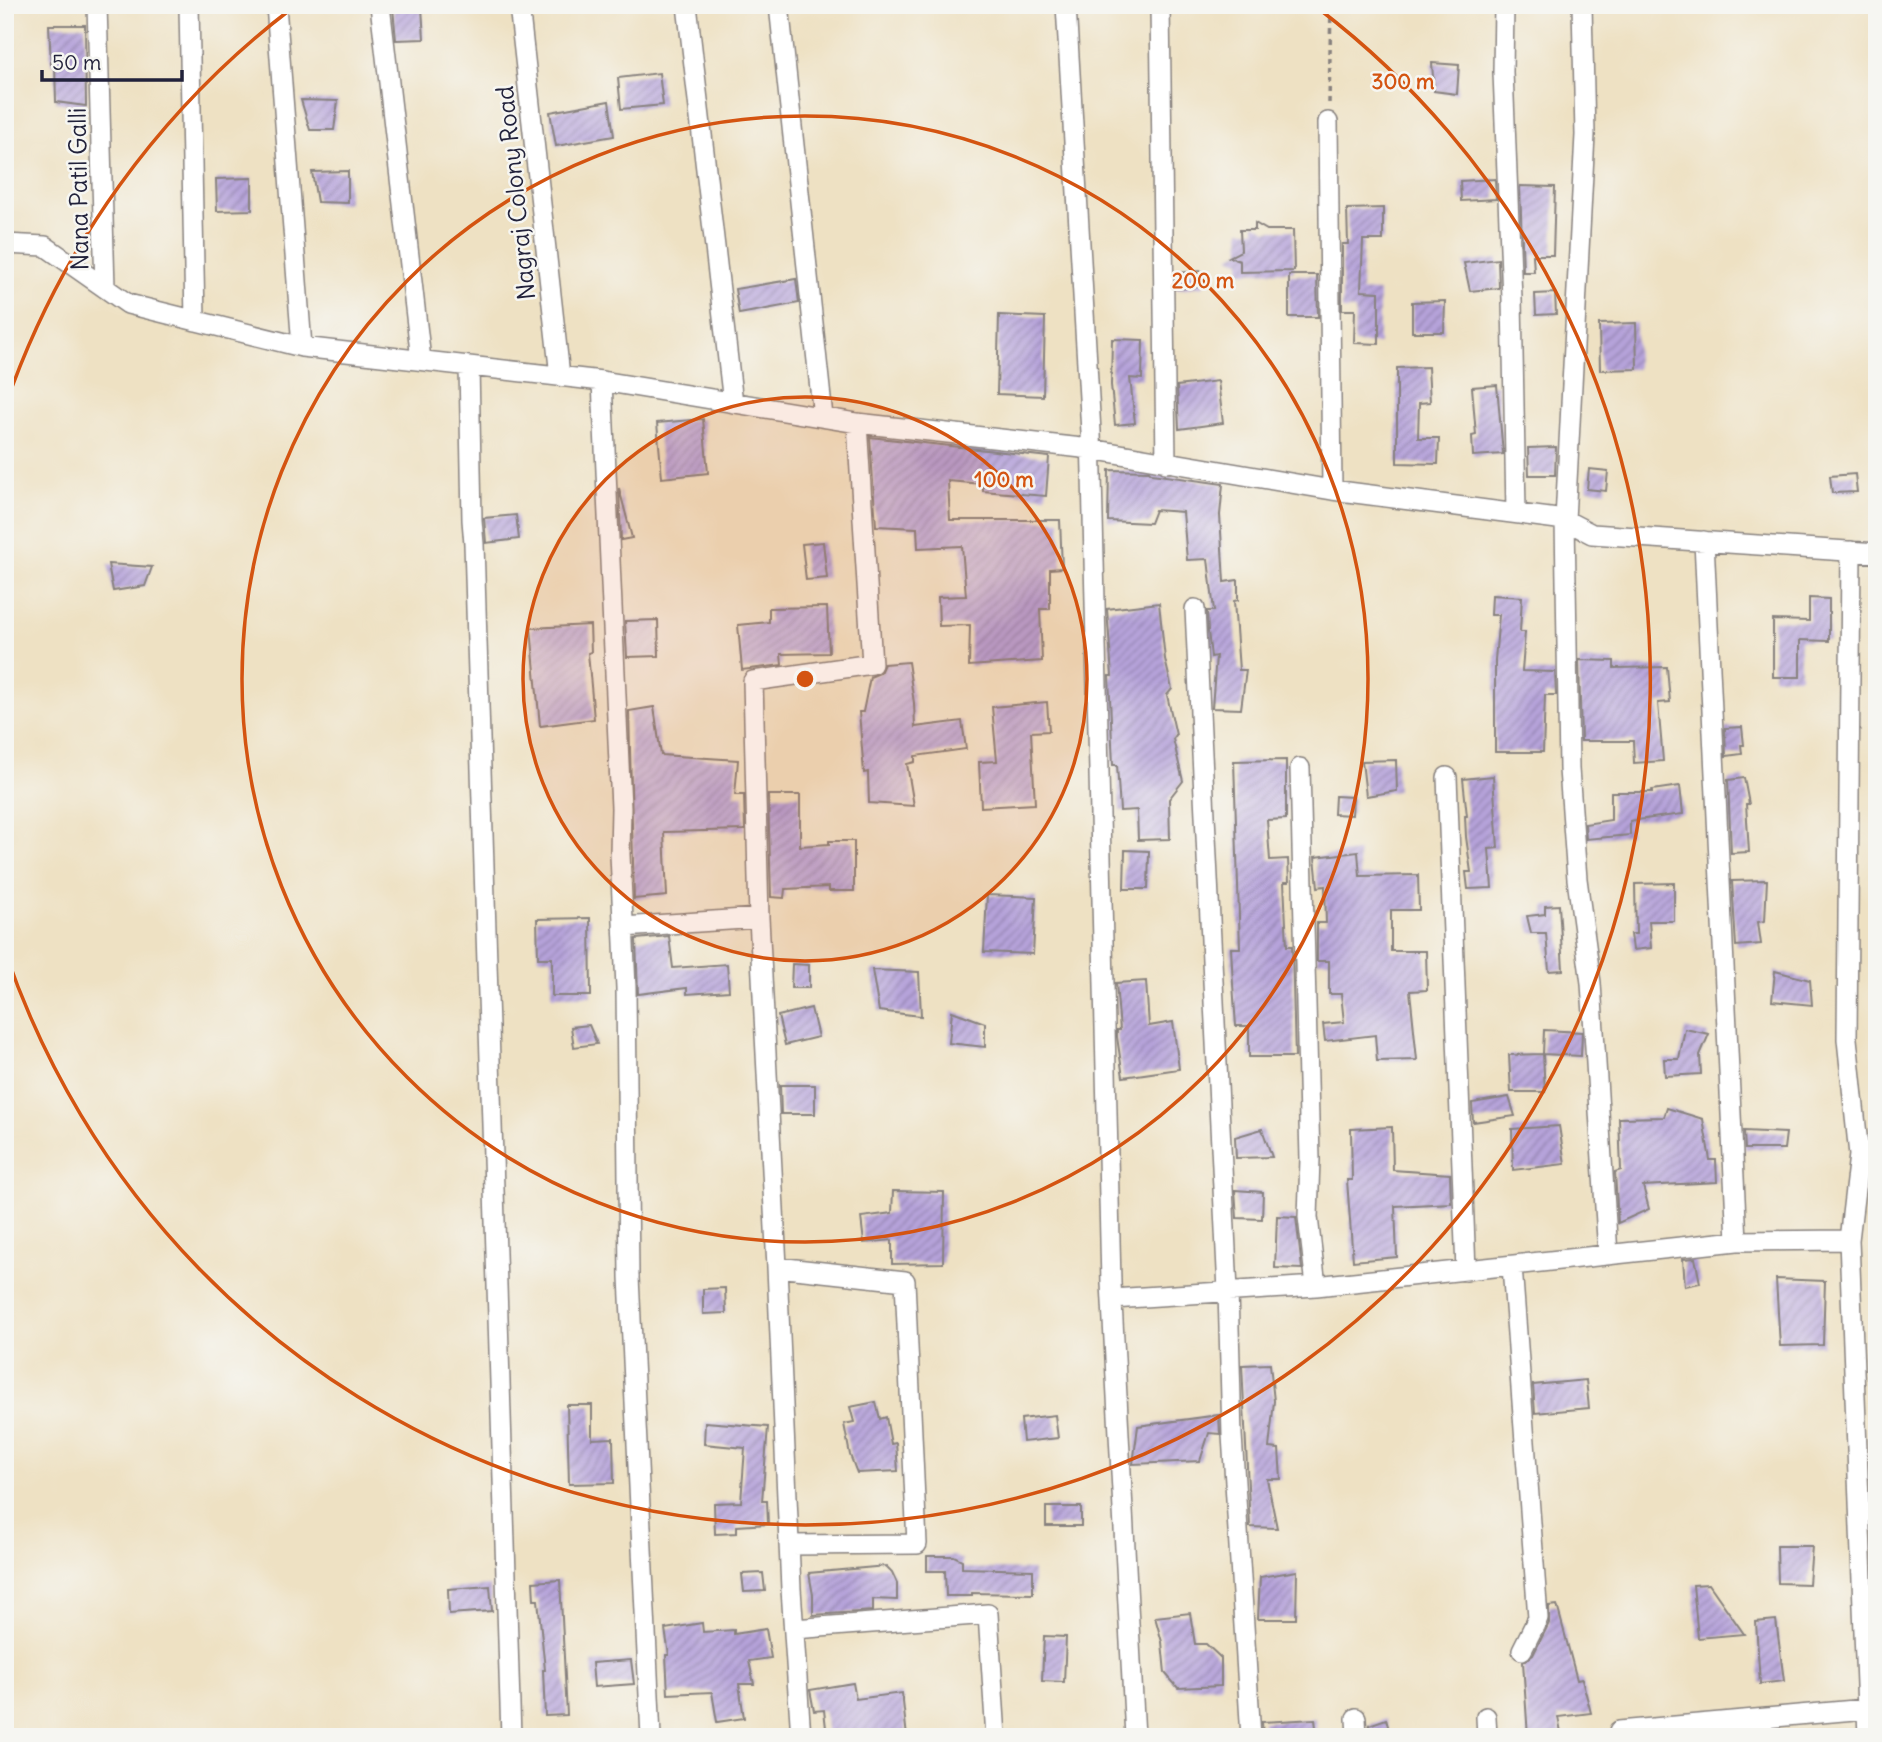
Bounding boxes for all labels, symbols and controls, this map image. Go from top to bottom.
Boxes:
scale bar [42,38,182,82]
text: 50 m [52,49,101,76]
text: 300 m [1372,68,1435,95]
street label: Nagraj Colony Road [489,85,541,301]
street label: Nana Patil Galli [62,107,94,271]
text: 200 m [1172,267,1235,294]
text: 100 m [974,466,1034,493]
centre of rings [793,667,817,691]

